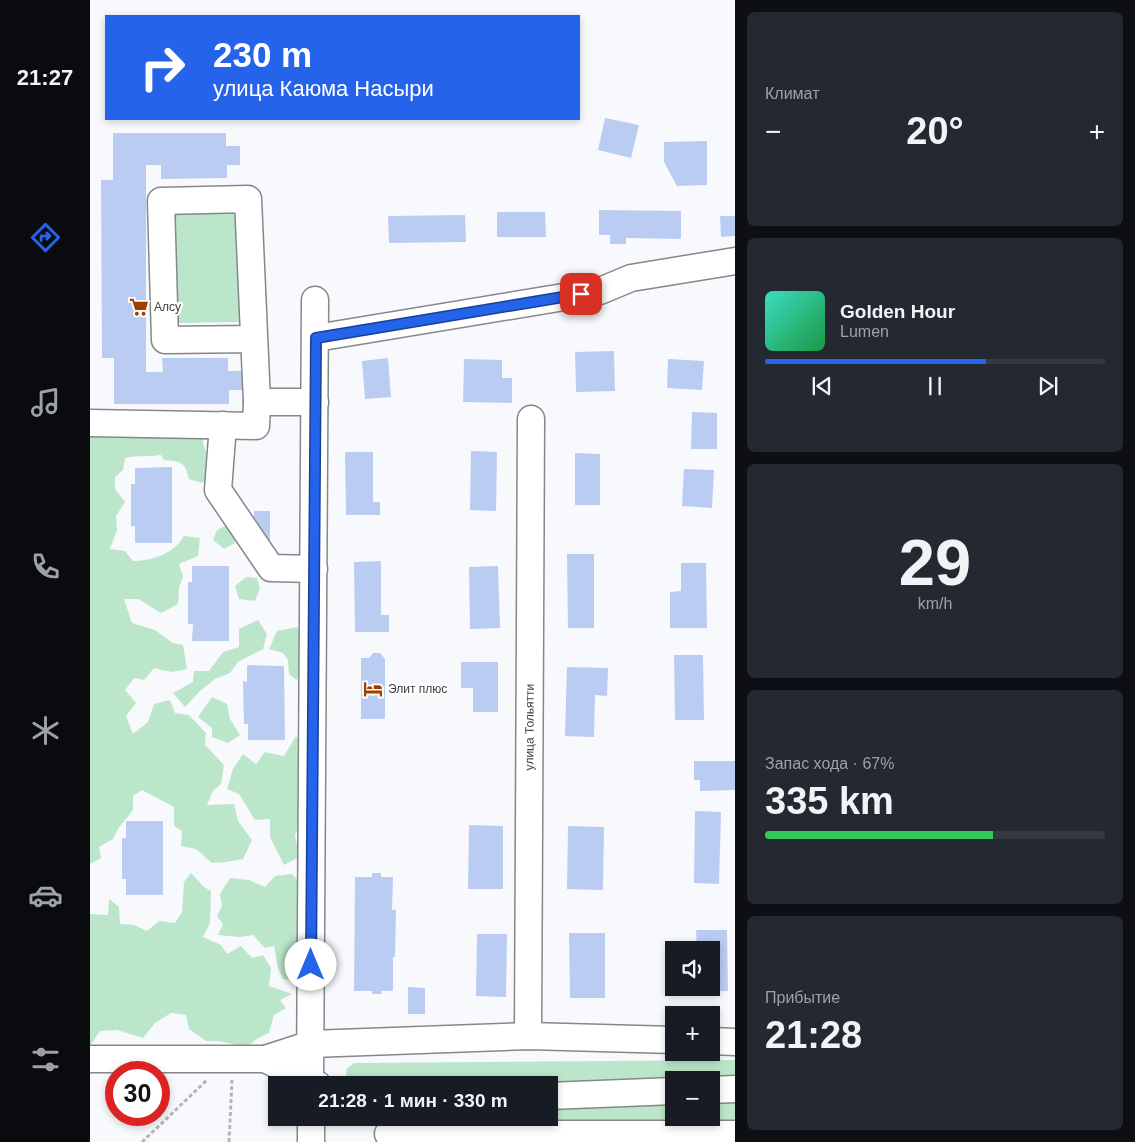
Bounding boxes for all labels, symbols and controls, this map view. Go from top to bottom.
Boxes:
icon: right [130,35,195,100]
text: 230 m [213,35,312,74]
text: 21:27 [17,65,73,90]
text: улица Каюма Насыри [213,76,434,101]
text: Климат [765,85,819,102]
text: 20° [906,110,964,152]
text: − [765,116,781,147]
text: + [1089,116,1105,147]
icon: directions [28,220,63,255]
pin [560,273,602,315]
icon: arrive [567,280,595,308]
supermarket icon: Алсу [128,296,150,318]
place label: Алсу [154,300,181,314]
text: Golden Hour [840,301,955,322]
text: Lumen [840,323,889,340]
icon: previous [808,372,836,400]
icon: pause [921,372,949,400]
icon: next [1034,372,1062,400]
icon: music [28,385,63,420]
text: 29 [899,526,971,599]
icon: phone [28,549,63,584]
text: km/h [918,595,952,612]
hotel icon: Элит плюс [362,678,384,700]
place label: Элит плюс [388,682,447,696]
street label: улица Тольятти [522,684,537,770]
icon: climate [28,713,63,748]
text: Запас хода · 67% [765,755,894,772]
text: 335 km [765,780,894,822]
icon: car [28,878,63,913]
position arrow [284,938,336,990]
map controls [665,941,720,1126]
button: sound [665,941,720,996]
text: Прибытие [765,989,840,1006]
button: + [665,1006,720,1061]
text: 21:28 [765,1014,862,1056]
icon: filters [28,1042,63,1077]
speed limit sign: 30 [105,1061,170,1126]
button: − [665,1071,720,1126]
text: 21:28 · 1 мин · 330 m [318,1090,508,1111]

